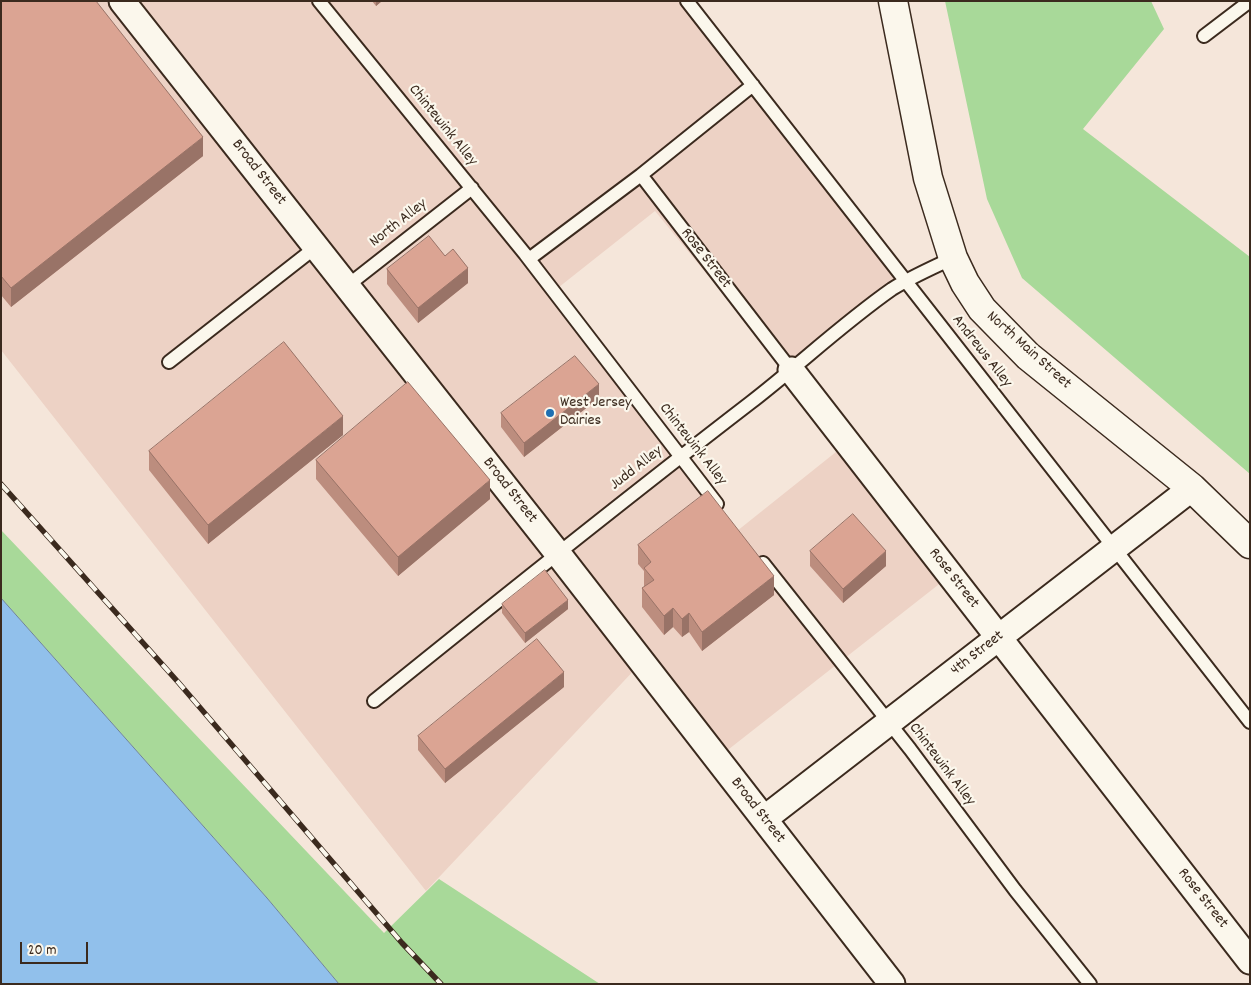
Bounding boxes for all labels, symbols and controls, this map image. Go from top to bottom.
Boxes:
street label: Chintewink Alley [403,81,481,171]
street label: Broad Street [226,136,290,210]
street label: North Alley [366,196,432,252]
street label: Rose Street [676,225,734,293]
street label: North Main Street [982,308,1074,394]
street label: Andrews Alley [947,312,1015,392]
place label: West Jersey Dairies [560,394,632,432]
street label: Chintewink Alley [654,400,730,490]
marker: West Jersey Dairies [544,407,556,419]
street label: Judd Alley [607,443,667,495]
street label: Broad Street [477,454,541,528]
street label: Rose Street [924,545,982,613]
street label: 4th Street [947,627,1009,681]
street label: Chintewink Alley [903,720,979,810]
street label: Broad Street [725,774,789,848]
street label: Rose Street [1173,865,1231,933]
scale bar [22,932,90,964]
text: 20 m [28,940,56,962]

